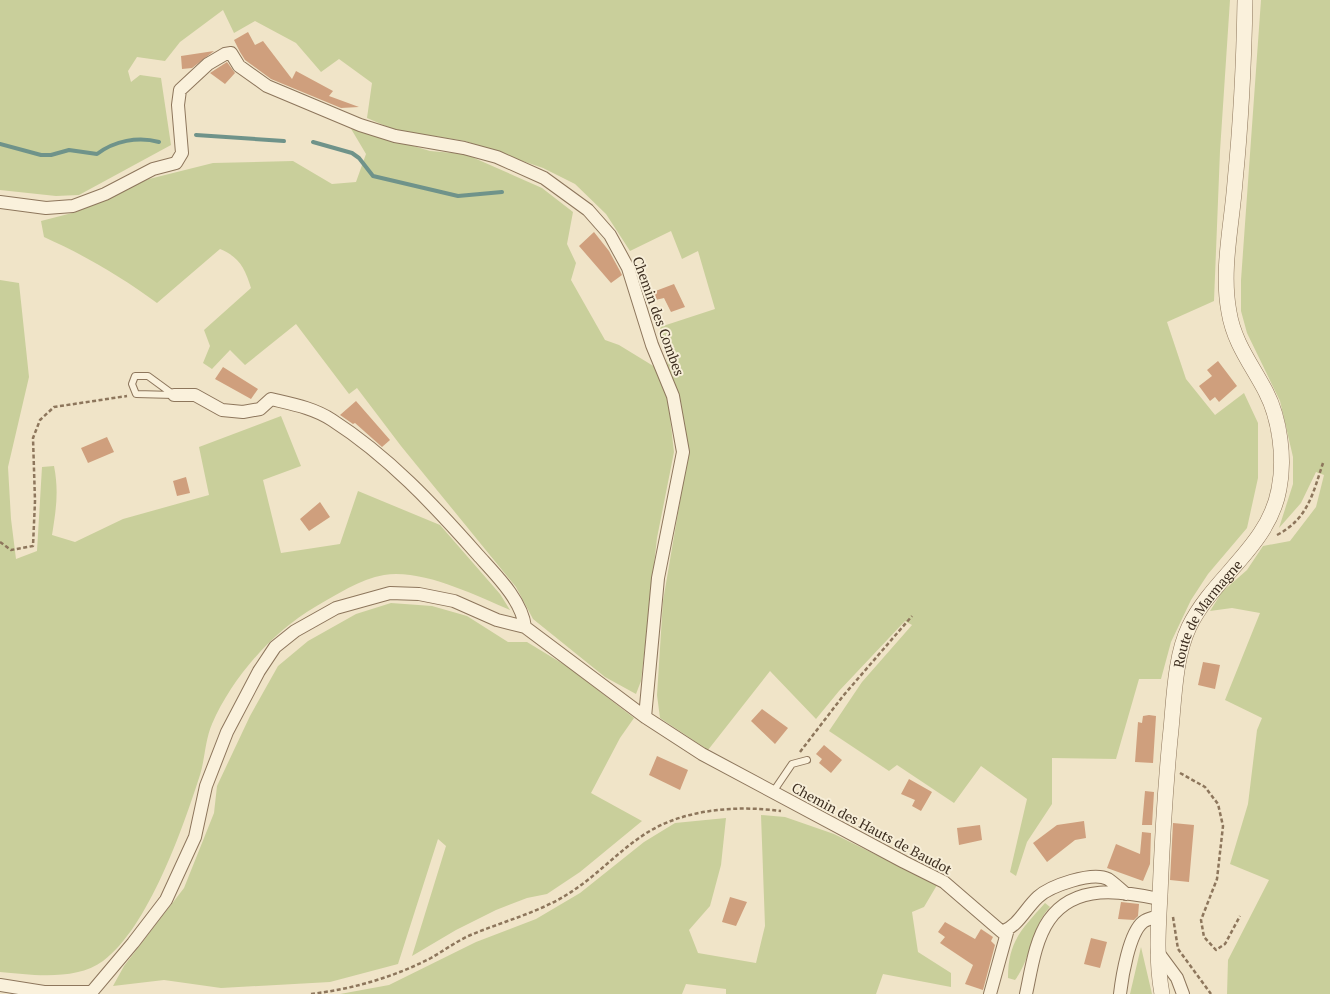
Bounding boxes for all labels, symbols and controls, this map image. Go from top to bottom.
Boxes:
street label: Chemin des Combes [629,254,689,378]
street label: Route de Marmagne [1168,555,1246,669]
street label: Chemin des Hauts de Baudot [789,778,956,879]

